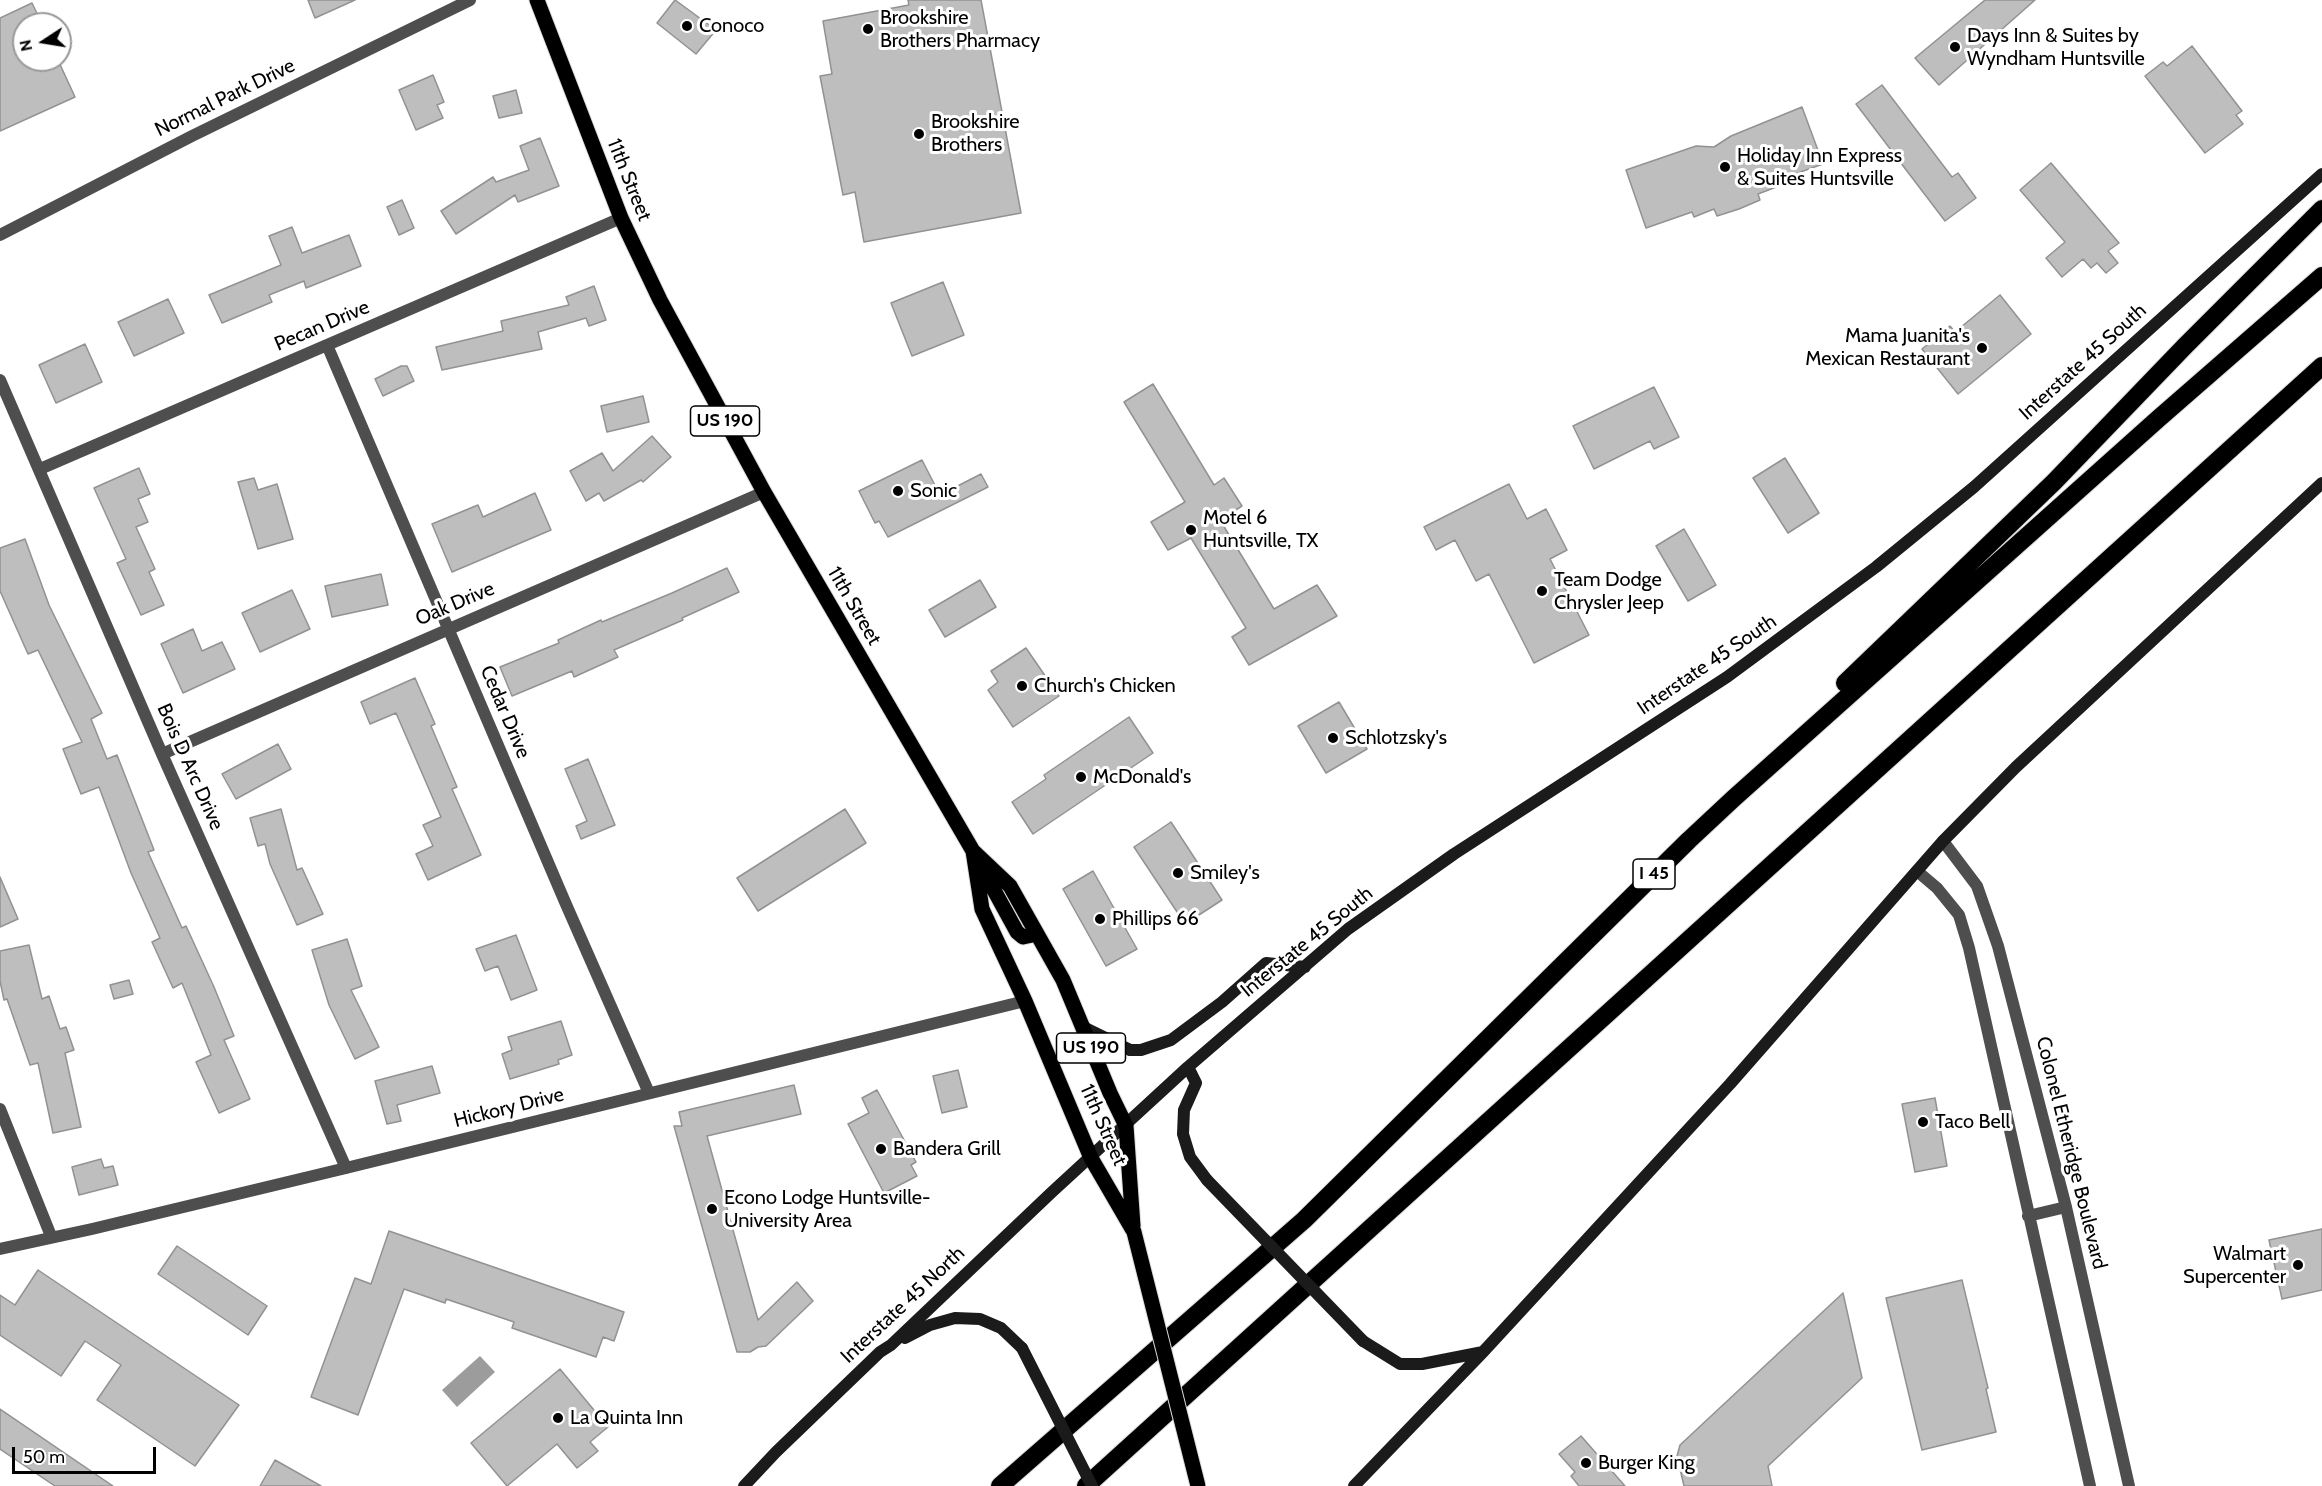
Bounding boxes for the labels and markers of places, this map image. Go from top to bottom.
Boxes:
place label: Brookshire Brothers Pharmacy [880,6,1040,53]
place label: Conoco [699,14,764,38]
marker: Conoco [680,19,694,33]
marker: Brookshire Brothers Pharmacy [861,22,875,36]
place label: Days Inn & Suites by Wyndham Huntsville [1967,24,2145,71]
marker: Days Inn & Suites by Wyndham Huntsville [1948,40,1962,54]
place label: Brookshire Brothers [931,110,1019,157]
marker: Brookshire Brothers [912,127,926,141]
place label: Holiday Inn Express & Suites Huntsville [1737,144,1902,191]
marker: Holiday Inn Express & Suites Huntsville [1718,160,1732,174]
place label: Mama Juanita's Mexican Restaurant [1805,324,1970,371]
marker: Mama Juanita's Mexican Restaurant [1975,341,1989,355]
place label: Sonic [910,479,957,503]
marker: Sonic [891,484,905,498]
place label: Motel 6 Huntsville, TX [1203,506,1318,553]
marker: Motel 6 Huntsville, TX [1184,523,1198,537]
place label: Team Dodge Chrysler Jeep [1554,568,1664,615]
marker: Team Dodge Chrysler Jeep [1535,584,1549,598]
place label: Church's Chicken [1034,674,1176,698]
marker: Church's Chicken [1015,679,1029,693]
place label: Schlotzsky's [1345,726,1447,750]
marker: Schlotzsky's [1326,731,1340,745]
place label: McDonald's [1093,765,1191,789]
marker: McDonald's [1074,770,1088,784]
place label: Smiley's [1190,861,1260,885]
marker: Smiley's [1171,866,1185,880]
place label: Phillips 66 [1112,907,1199,931]
marker: Phillips 66 [1093,912,1107,926]
place label: Taco Bell [1935,1110,2010,1134]
marker: Taco Bell [1916,1115,1930,1129]
place label: Bandera Grill [893,1137,1001,1161]
marker: Bandera Grill [874,1142,888,1156]
place label: Econo Lodge Huntsville- University Area [724,1186,931,1233]
marker: Econo Lodge Huntsville- University Area [705,1202,719,1216]
place label: Walmart Supercenter [2183,1242,2286,1289]
marker: Walmart Supercenter [2291,1258,2305,1272]
place label: La Quinta Inn [570,1406,683,1430]
marker: La Quinta Inn [551,1411,565,1425]
place label: Burger King [1598,1451,1695,1475]
marker: Burger King [1579,1456,1593,1470]

